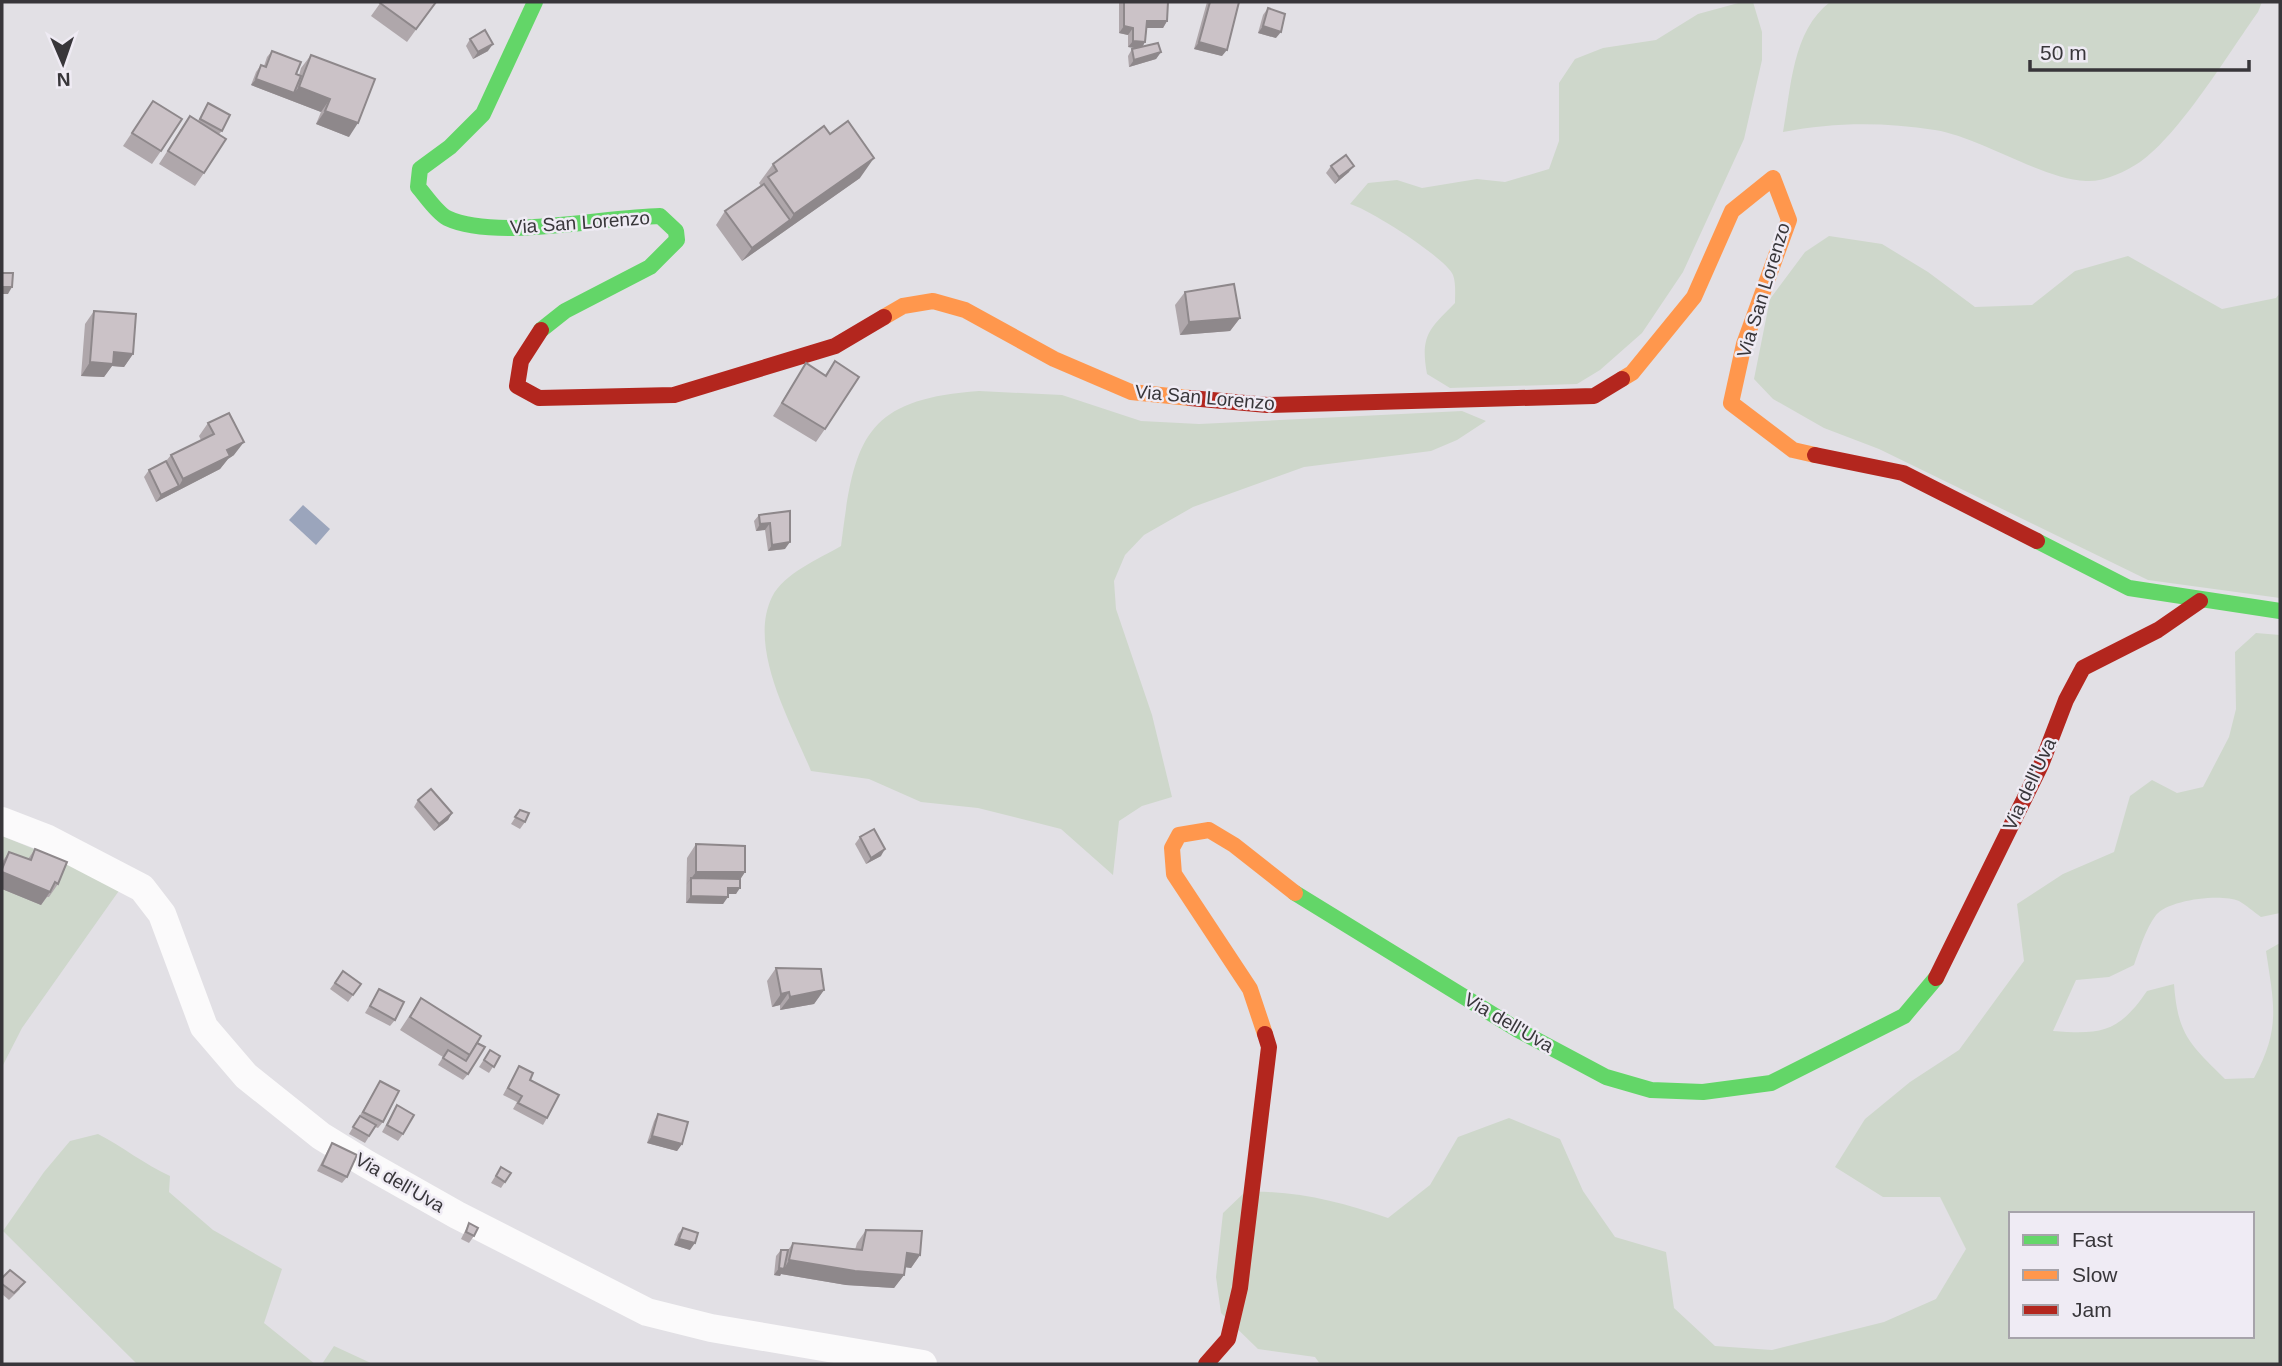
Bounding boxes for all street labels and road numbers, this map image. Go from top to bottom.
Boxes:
street label: Via San Lorenzo [509,207,651,238]
street label: Via San Lorenzo [1733,220,1794,360]
street label: Via San Lorenzo [1134,381,1276,414]
street label: Via dell'Uva [1999,734,2060,834]
street label: Via dell'Uva [1460,988,1557,1057]
street label: Via dell'Uva [351,1148,448,1217]

